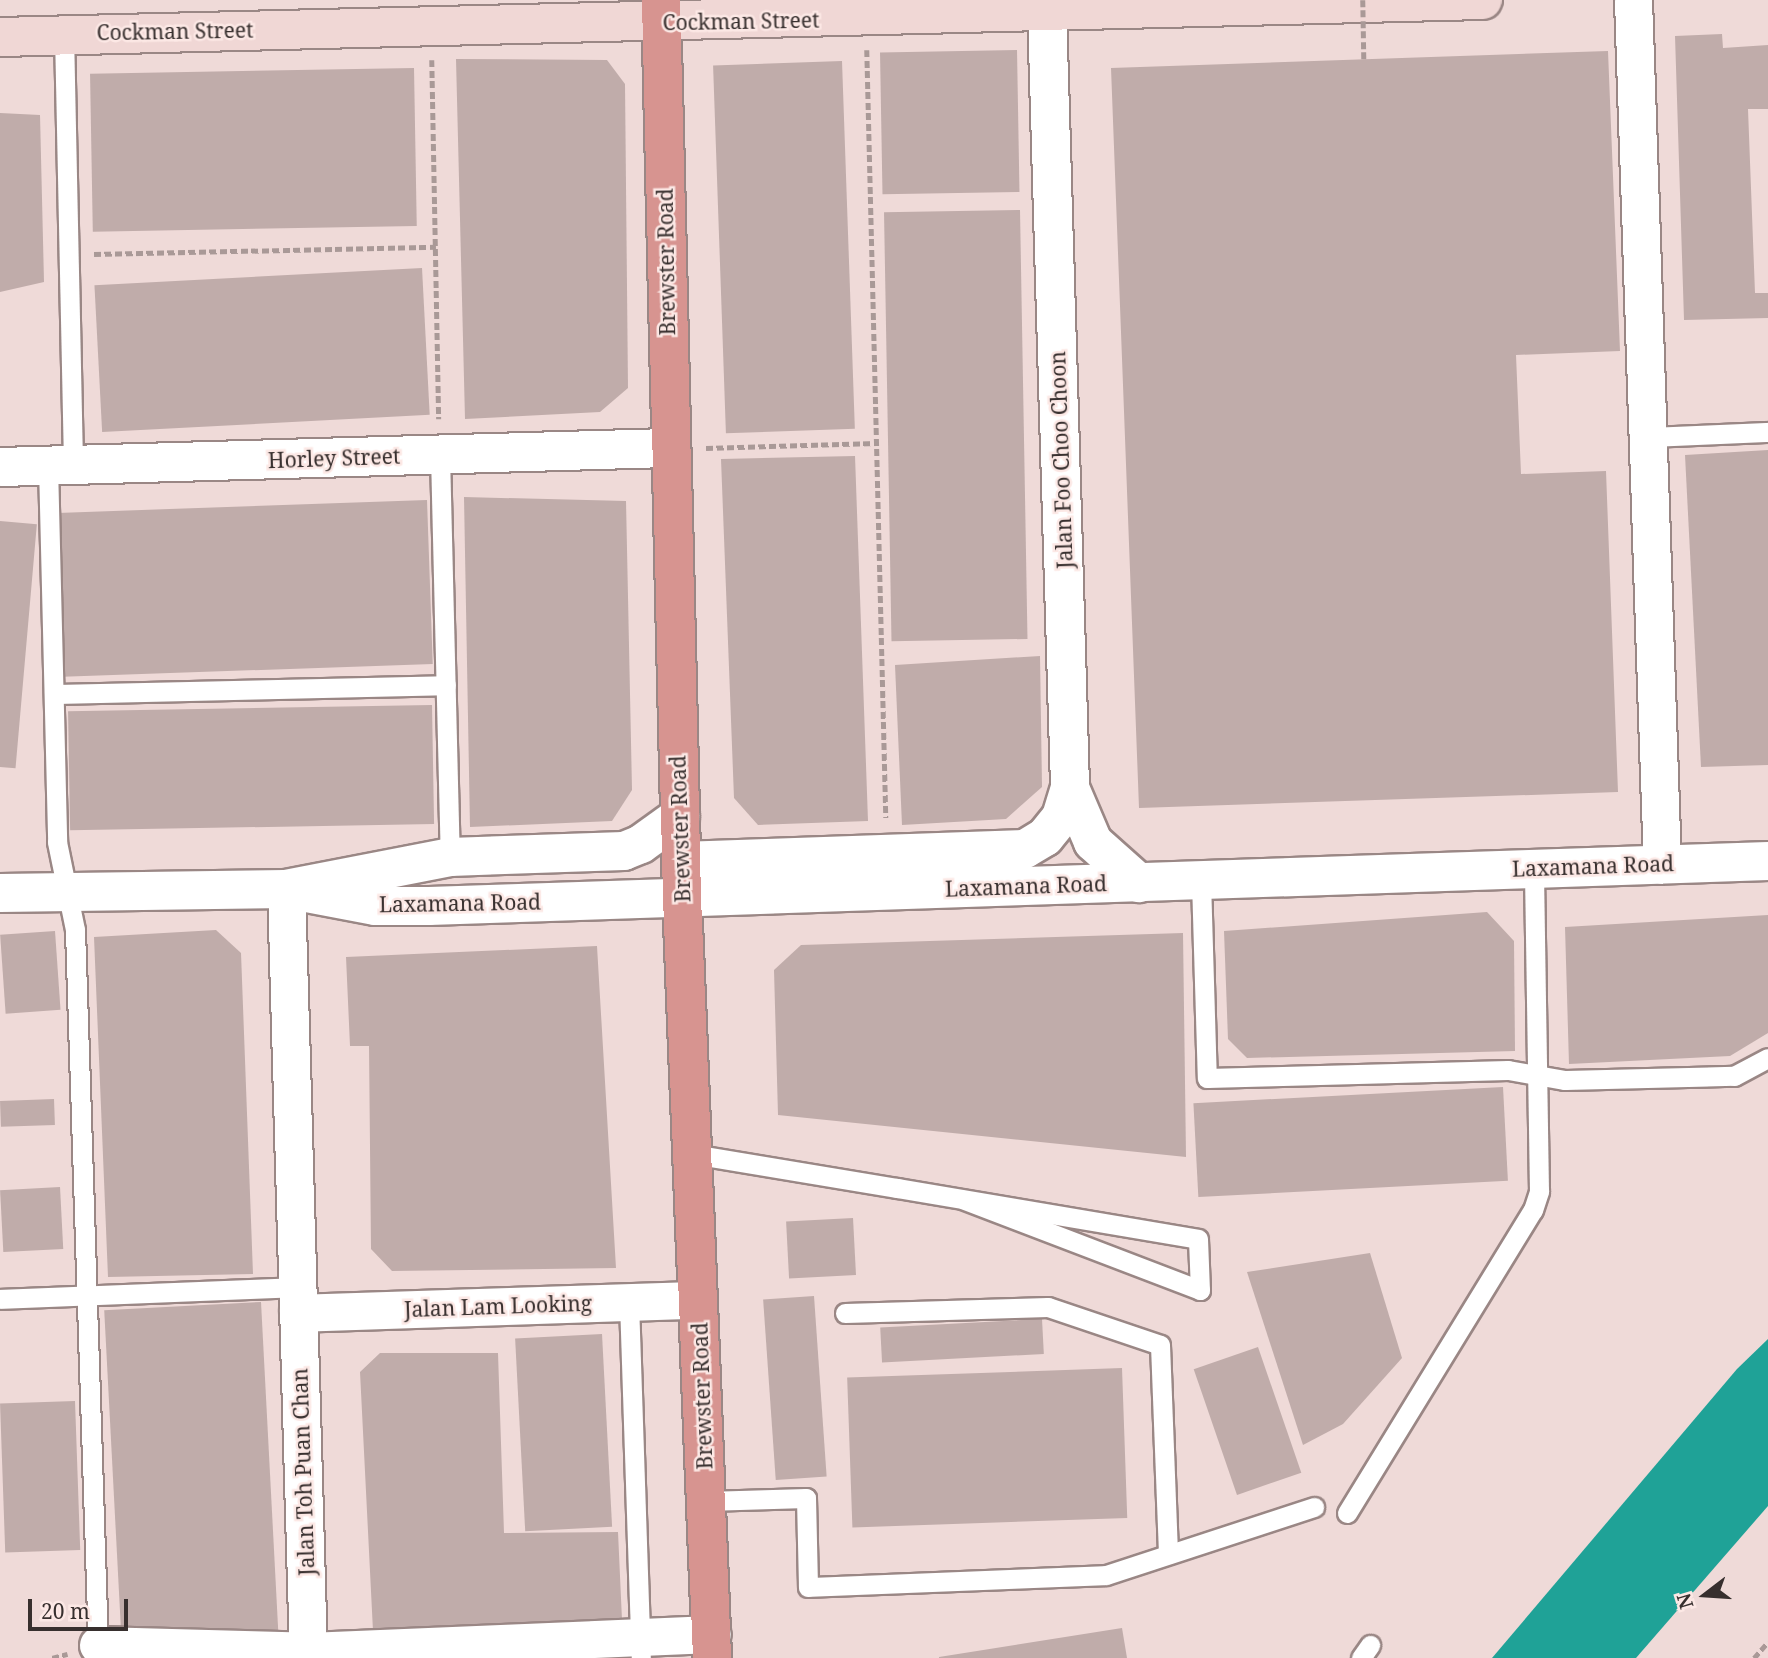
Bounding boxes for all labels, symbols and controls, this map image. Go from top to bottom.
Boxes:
street label: Cockman Street [662,7,820,35]
street label: Cockman Street [96,17,254,45]
street label: Brewster Road [652,188,680,336]
street label: Jalan Foo Choo Choon [1045,351,1077,569]
street label: Horley Street [267,443,401,473]
street label: Brewster Road [665,755,695,903]
street label: Laxamana Road [1512,851,1674,881]
street label: Laxamana Road [945,871,1107,901]
street label: Laxamana Road [379,889,541,917]
street label: Jalan Lam Looking [404,1290,592,1322]
street label: Brewster Road [687,1322,717,1470]
street label: Jalan Toh Puan Chan [287,1368,319,1576]
north arrow [1670,1560,1740,1630]
scale bar [32,1584,131,1628]
text: N [1670,1590,1700,1612]
text: 20 m [41,1597,90,1625]

